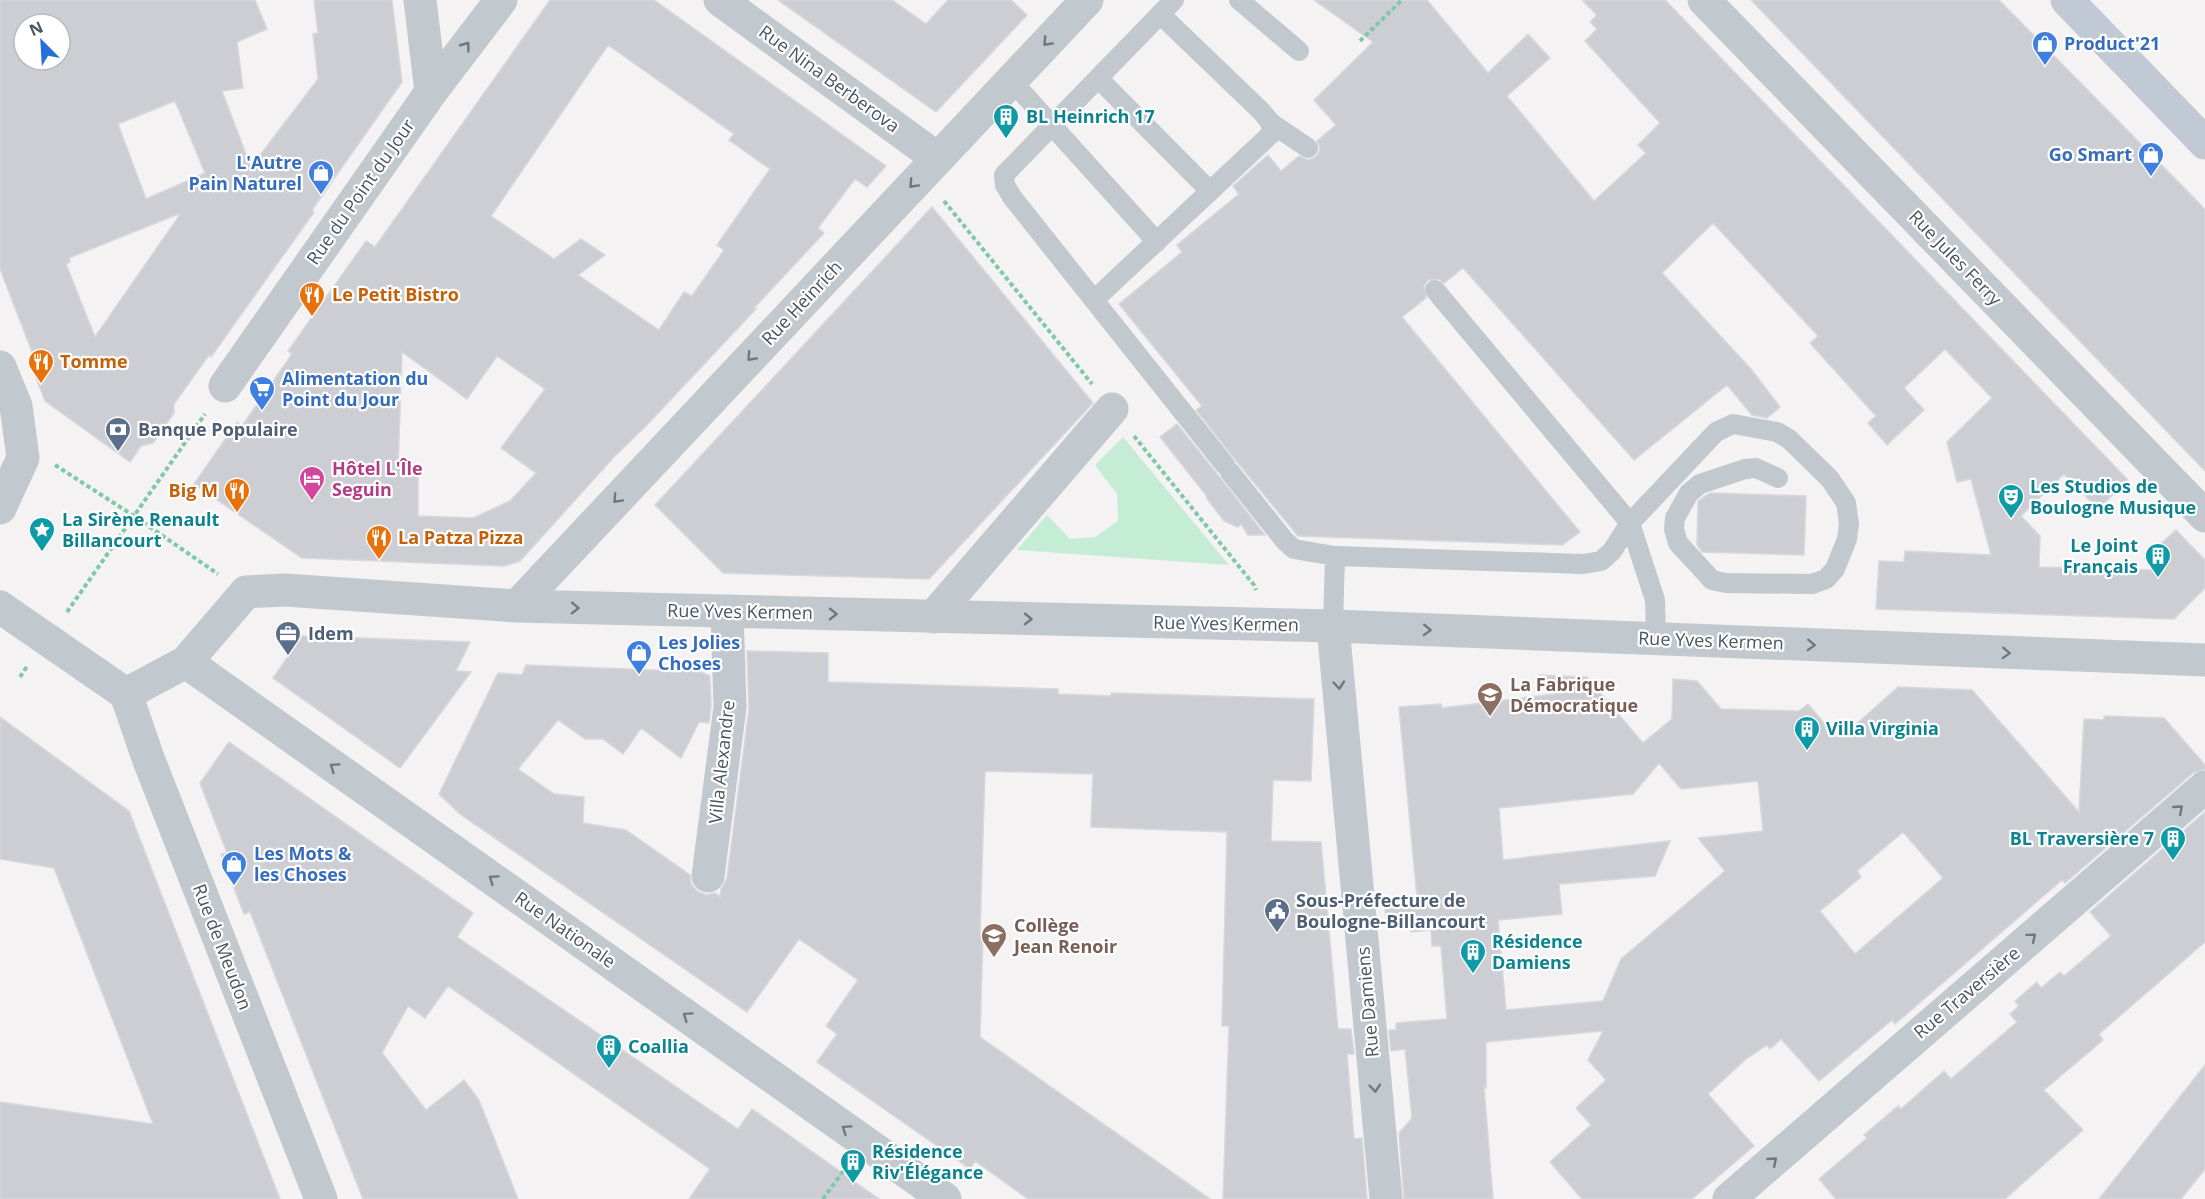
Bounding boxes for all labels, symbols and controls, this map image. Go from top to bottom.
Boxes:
north arrow [12,12,72,72]
text: N [25,16,46,41]
street label: Rue Nina Berberova [755,19,905,137]
shop icon: Product'21 [2030,29,2060,67]
place label: Product'21 [2064,31,2160,55]
one-way arrow [1043,35,1054,46]
one-way arrow [459,42,470,53]
building icon: BL Heinrich 17 [991,102,1021,140]
place label: BL Heinrich 17 [1026,104,1155,128]
street label: Rue du Point du Jour [301,113,420,269]
shop icon: Go Smart [2136,140,2166,178]
place label: Go Smart [2049,142,2132,166]
place label: L'Autre Pain Naturel [188,150,302,195]
shop icon: L'Autre Pain Naturel [306,158,336,196]
one-way arrow [909,178,920,188]
street label: Rue Jules Ferry [1904,204,2008,311]
street label: Rue Heinrich [756,255,847,350]
restaurant icon: Le Petit Bistro [297,280,327,318]
place label: Le Petit Bistro [332,282,459,306]
restaurant icon: Tomme [26,347,56,385]
place label: Tomme [60,349,128,373]
one-way arrow [747,351,758,361]
place label: Alimentation du Point du Jour [282,366,428,411]
supermarket icon: Alimentation du Point du Jour [247,374,277,412]
bank icon: Banque Populaire [103,415,133,453]
place label: Banque Populaire [138,417,298,441]
place label: Hôtel L'Île Seguin [332,456,423,501]
hotel icon: Hôtel L'Île Seguin [297,464,327,502]
place label: Les Studios de Boulogne Musique [2030,474,2196,519]
restaurant icon: Big M [222,476,252,514]
place label: Big M [169,478,218,502]
theatre icon: Les Studios de Boulogne Musique [1996,482,2026,520]
one-way arrow [614,492,625,503]
place label: La Sirène Renault Billancourt [62,507,220,552]
place icon: La Sirène Renault Billancourt [27,515,57,553]
restaurant icon: La Patza Pizza [364,523,394,561]
place label: La Patza Pizza [398,525,523,549]
place label: Le Joint Français [2063,533,2138,578]
building icon: Le Joint Français [2143,541,2173,579]
street label: Rue Yves Kermen [667,598,813,624]
one-way arrow [571,601,580,614]
one-way arrow [829,608,838,620]
street label: Rue Yves Kermen [1153,610,1299,636]
one-way arrow [1024,613,1033,625]
office icon: Idem [273,619,303,657]
place label: Idem [308,621,354,645]
one-way arrow [1423,624,1432,636]
street label: Rue Yves Kermen [1638,625,1784,655]
place label: Les Jolies Choses [658,630,740,675]
shop icon: Les Jolies Choses [624,638,654,676]
one-way arrow [1806,639,1815,652]
one-way arrow [2001,647,2010,659]
place label: La Fabrique Démocratique [1510,672,1638,717]
one-way arrow [1332,680,1345,689]
school or university icon: La Fabrique Démocratique [1475,680,1505,718]
street label: Villa Alexandre [703,699,739,825]
building icon: Villa Virginia [1792,714,1822,752]
place label: Villa Virginia [1826,716,1939,740]
one-way arrow [330,763,341,774]
one-way arrow [2173,806,2184,817]
building icon: BL Traversière 7 [2158,824,2188,862]
place label: BL Traversière 7 [2010,826,2154,850]
place label: Les Mots & les Choses [254,841,352,886]
shop icon: Les Mots & les Choses [219,849,249,887]
one-way arrow [489,876,500,887]
street label: Rue de Meudon [188,880,258,1013]
street label: Rue Nationale [510,886,621,973]
place label: Sous-Préfecture de Boulogne-Billancourt [1296,888,1486,933]
public building icon: Sous-Préfecture de Boulogne-Billancourt [1262,896,1292,934]
place label: Collège Jean Renoir [1012,913,1117,958]
school or university icon: Collège Jean Renoir [979,921,1009,959]
place label: Résidence Damiens [1492,929,1583,974]
one-way arrow [2025,934,2036,945]
building icon: Résidence Damiens [1458,937,1488,975]
street label: Rue Traversière [1908,941,2024,1044]
street label: Rue Damiens [1350,946,1384,1058]
one-way arrow [682,1012,693,1023]
building icon: Coallia [594,1032,624,1070]
place label: Coallia [628,1034,689,1058]
one-way arrow [1368,1084,1381,1093]
one-way arrow [842,1125,853,1136]
place label: Résidence Riv'Élégance [872,1139,983,1184]
building icon: Résidence Riv'Élégance [838,1147,868,1185]
one-way arrow [1766,1157,1777,1168]

